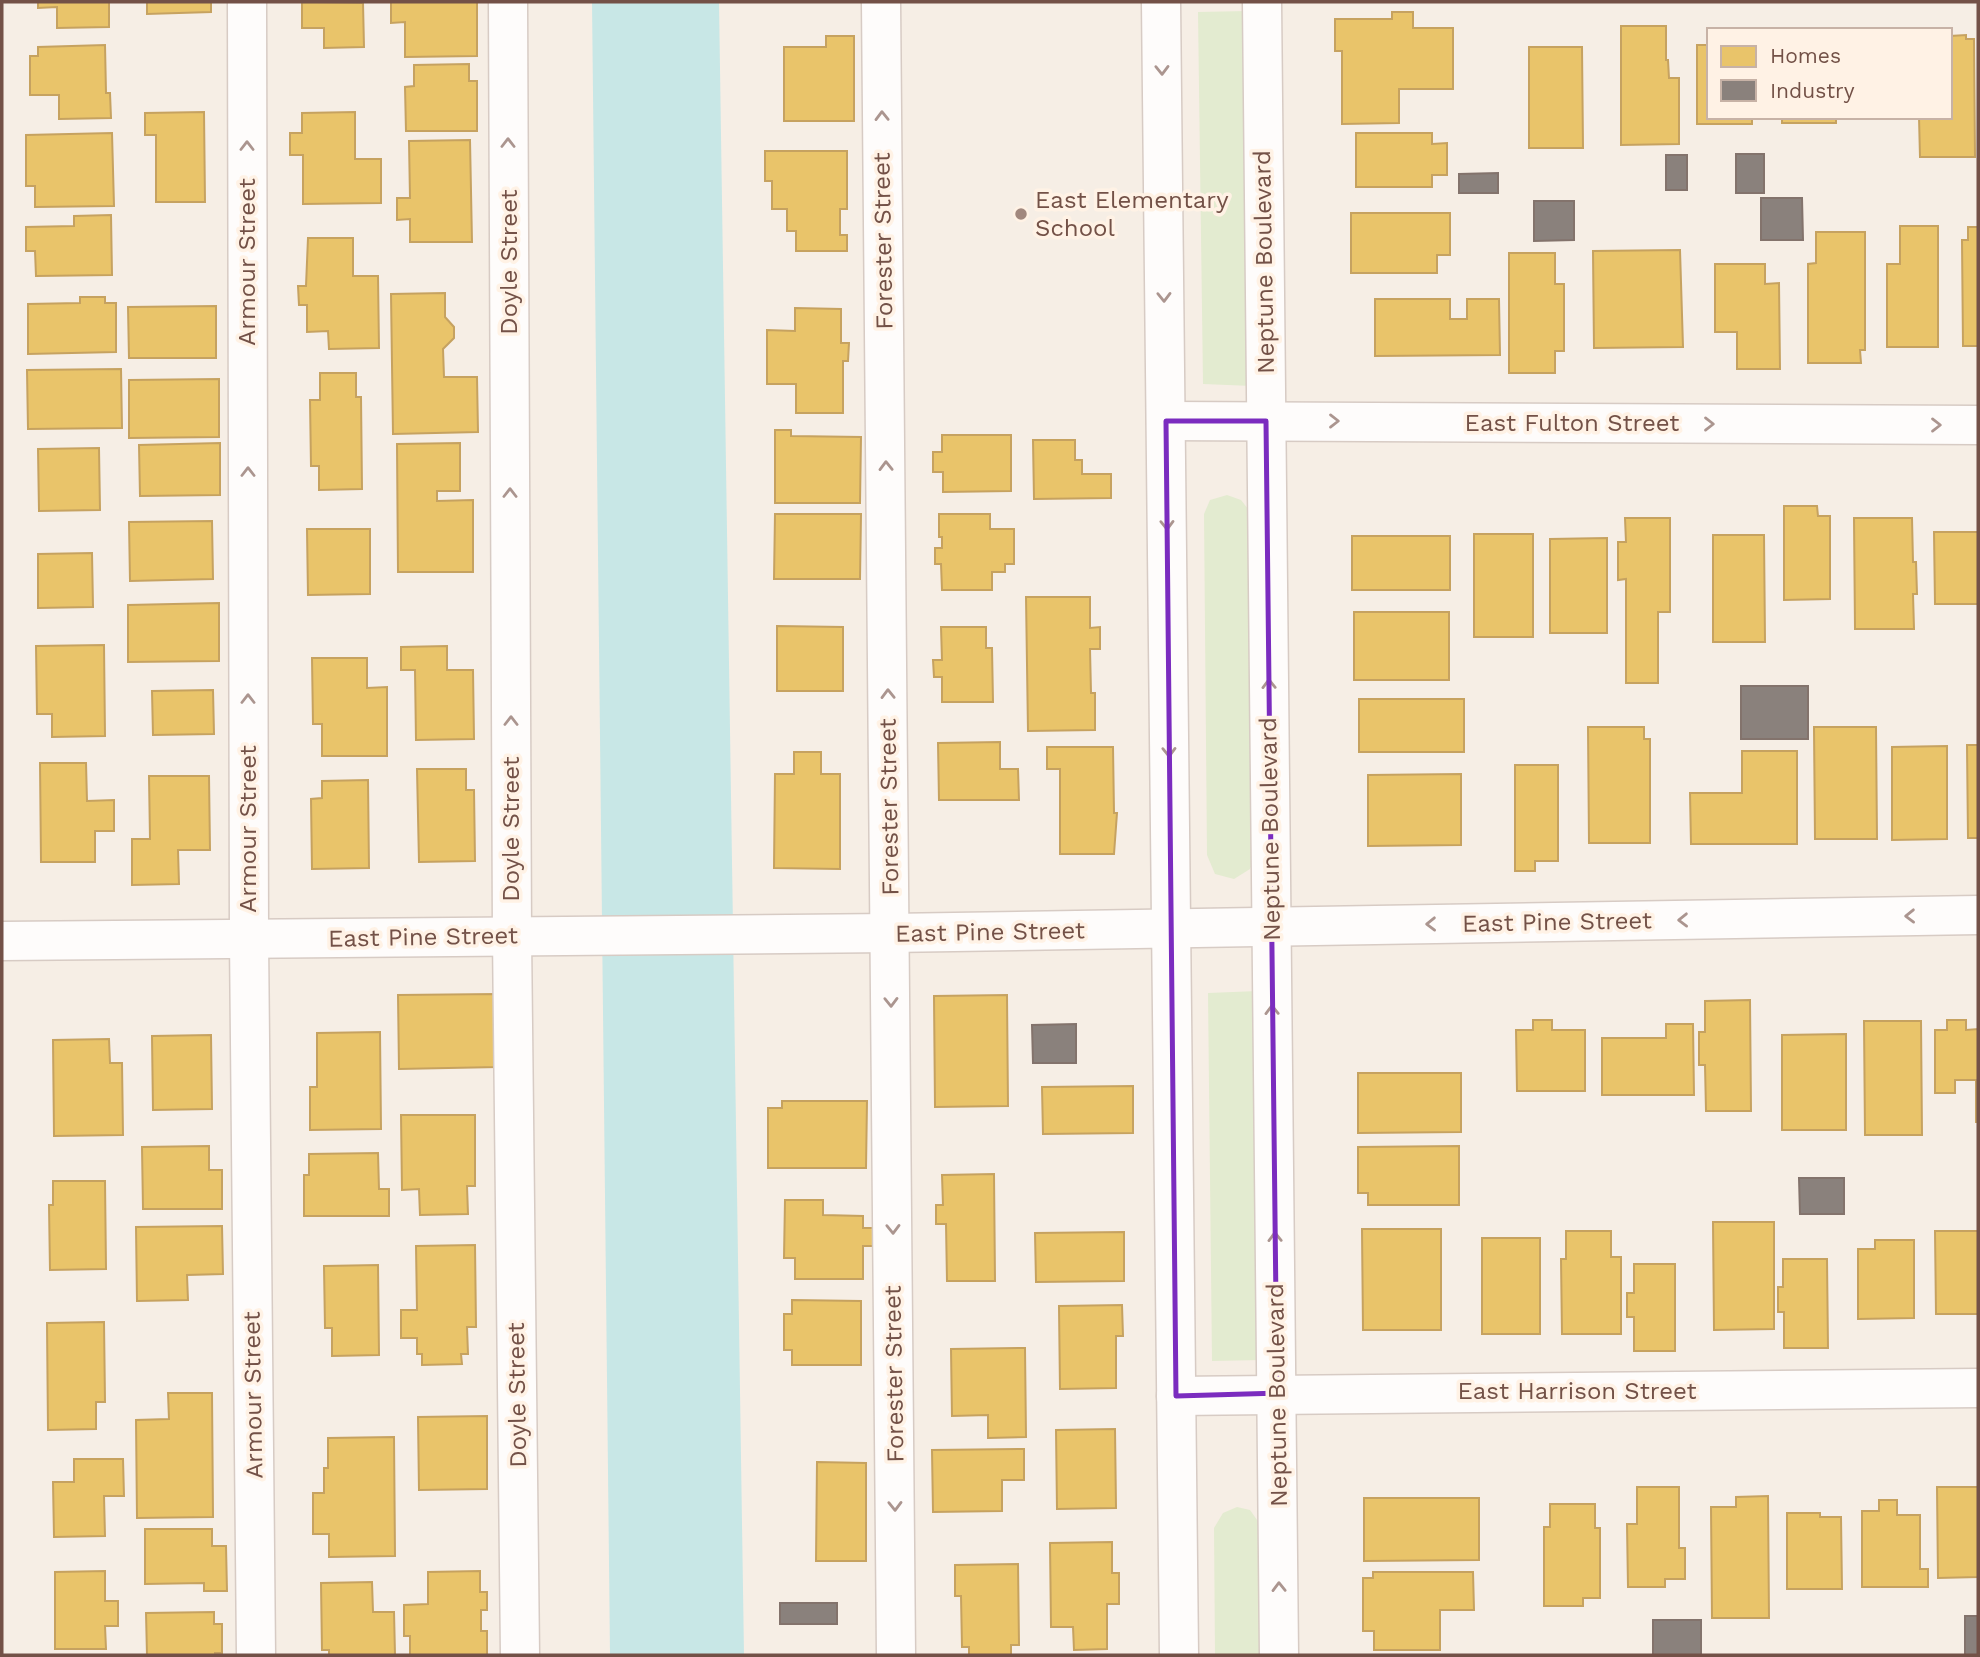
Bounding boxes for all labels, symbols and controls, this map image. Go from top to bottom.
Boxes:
legend [1707,28,1952,119]
text: Homes [1770,43,1841,68]
one-way arrow [1154,65,1170,76]
text: Industry [1770,78,1855,103]
one-way arrow [874,111,890,121]
one-way arrow [500,138,516,148]
one-way arrow [239,140,255,151]
street label: Neptune Boulevard [1248,150,1280,374]
street label: Forester Street [867,152,899,330]
street label: Armour Street [233,178,261,346]
place label: East Elementary School [1035,186,1229,242]
street label: Doyle Street [495,189,523,335]
marker: East Elementary School [1013,206,1029,222]
one-way arrow [1156,293,1172,303]
street label: East Fulton Street [1465,409,1679,437]
one-way arrow [1330,413,1340,429]
one-way arrow [1704,416,1715,432]
one-way arrow [1932,417,1942,433]
one-way arrow [878,461,893,472]
one-way arrow [240,466,256,476]
one-way arrow [502,488,518,498]
one-way arrow [1159,520,1175,531]
one-way arrow [1261,678,1277,689]
one-way arrow [880,688,896,698]
one-way arrow [240,693,256,704]
one-way arrow [503,715,519,726]
street label: Neptune Boulevard [1254,717,1286,941]
street label: Forester Street [873,718,905,896]
street label: Armour Street [234,745,262,913]
one-way arrow [1161,748,1177,758]
street label: Doyle Street [497,756,525,902]
street label: East Pine Street [1462,906,1652,938]
one-way arrow [1904,909,1915,924]
one-way arrow [1677,912,1687,928]
street label: East Pine Street [895,916,1085,948]
one-way arrow [1425,916,1435,932]
street label: East Pine Street [328,921,518,953]
one-way arrow [883,996,898,1007]
one-way arrow [1264,1004,1280,1014]
one-way arrow [885,1224,900,1235]
one-way arrow [1267,1231,1283,1242]
street label: Neptune Boulevard [1261,1283,1293,1507]
street label: Forester Street [878,1285,910,1463]
street label: Armour Street [238,1311,268,1479]
street label: Doyle Street [502,1322,532,1468]
street label: East Harrison Street [1457,1377,1697,1405]
one-way arrow [887,1501,903,1511]
one-way arrow [1271,1581,1287,1592]

